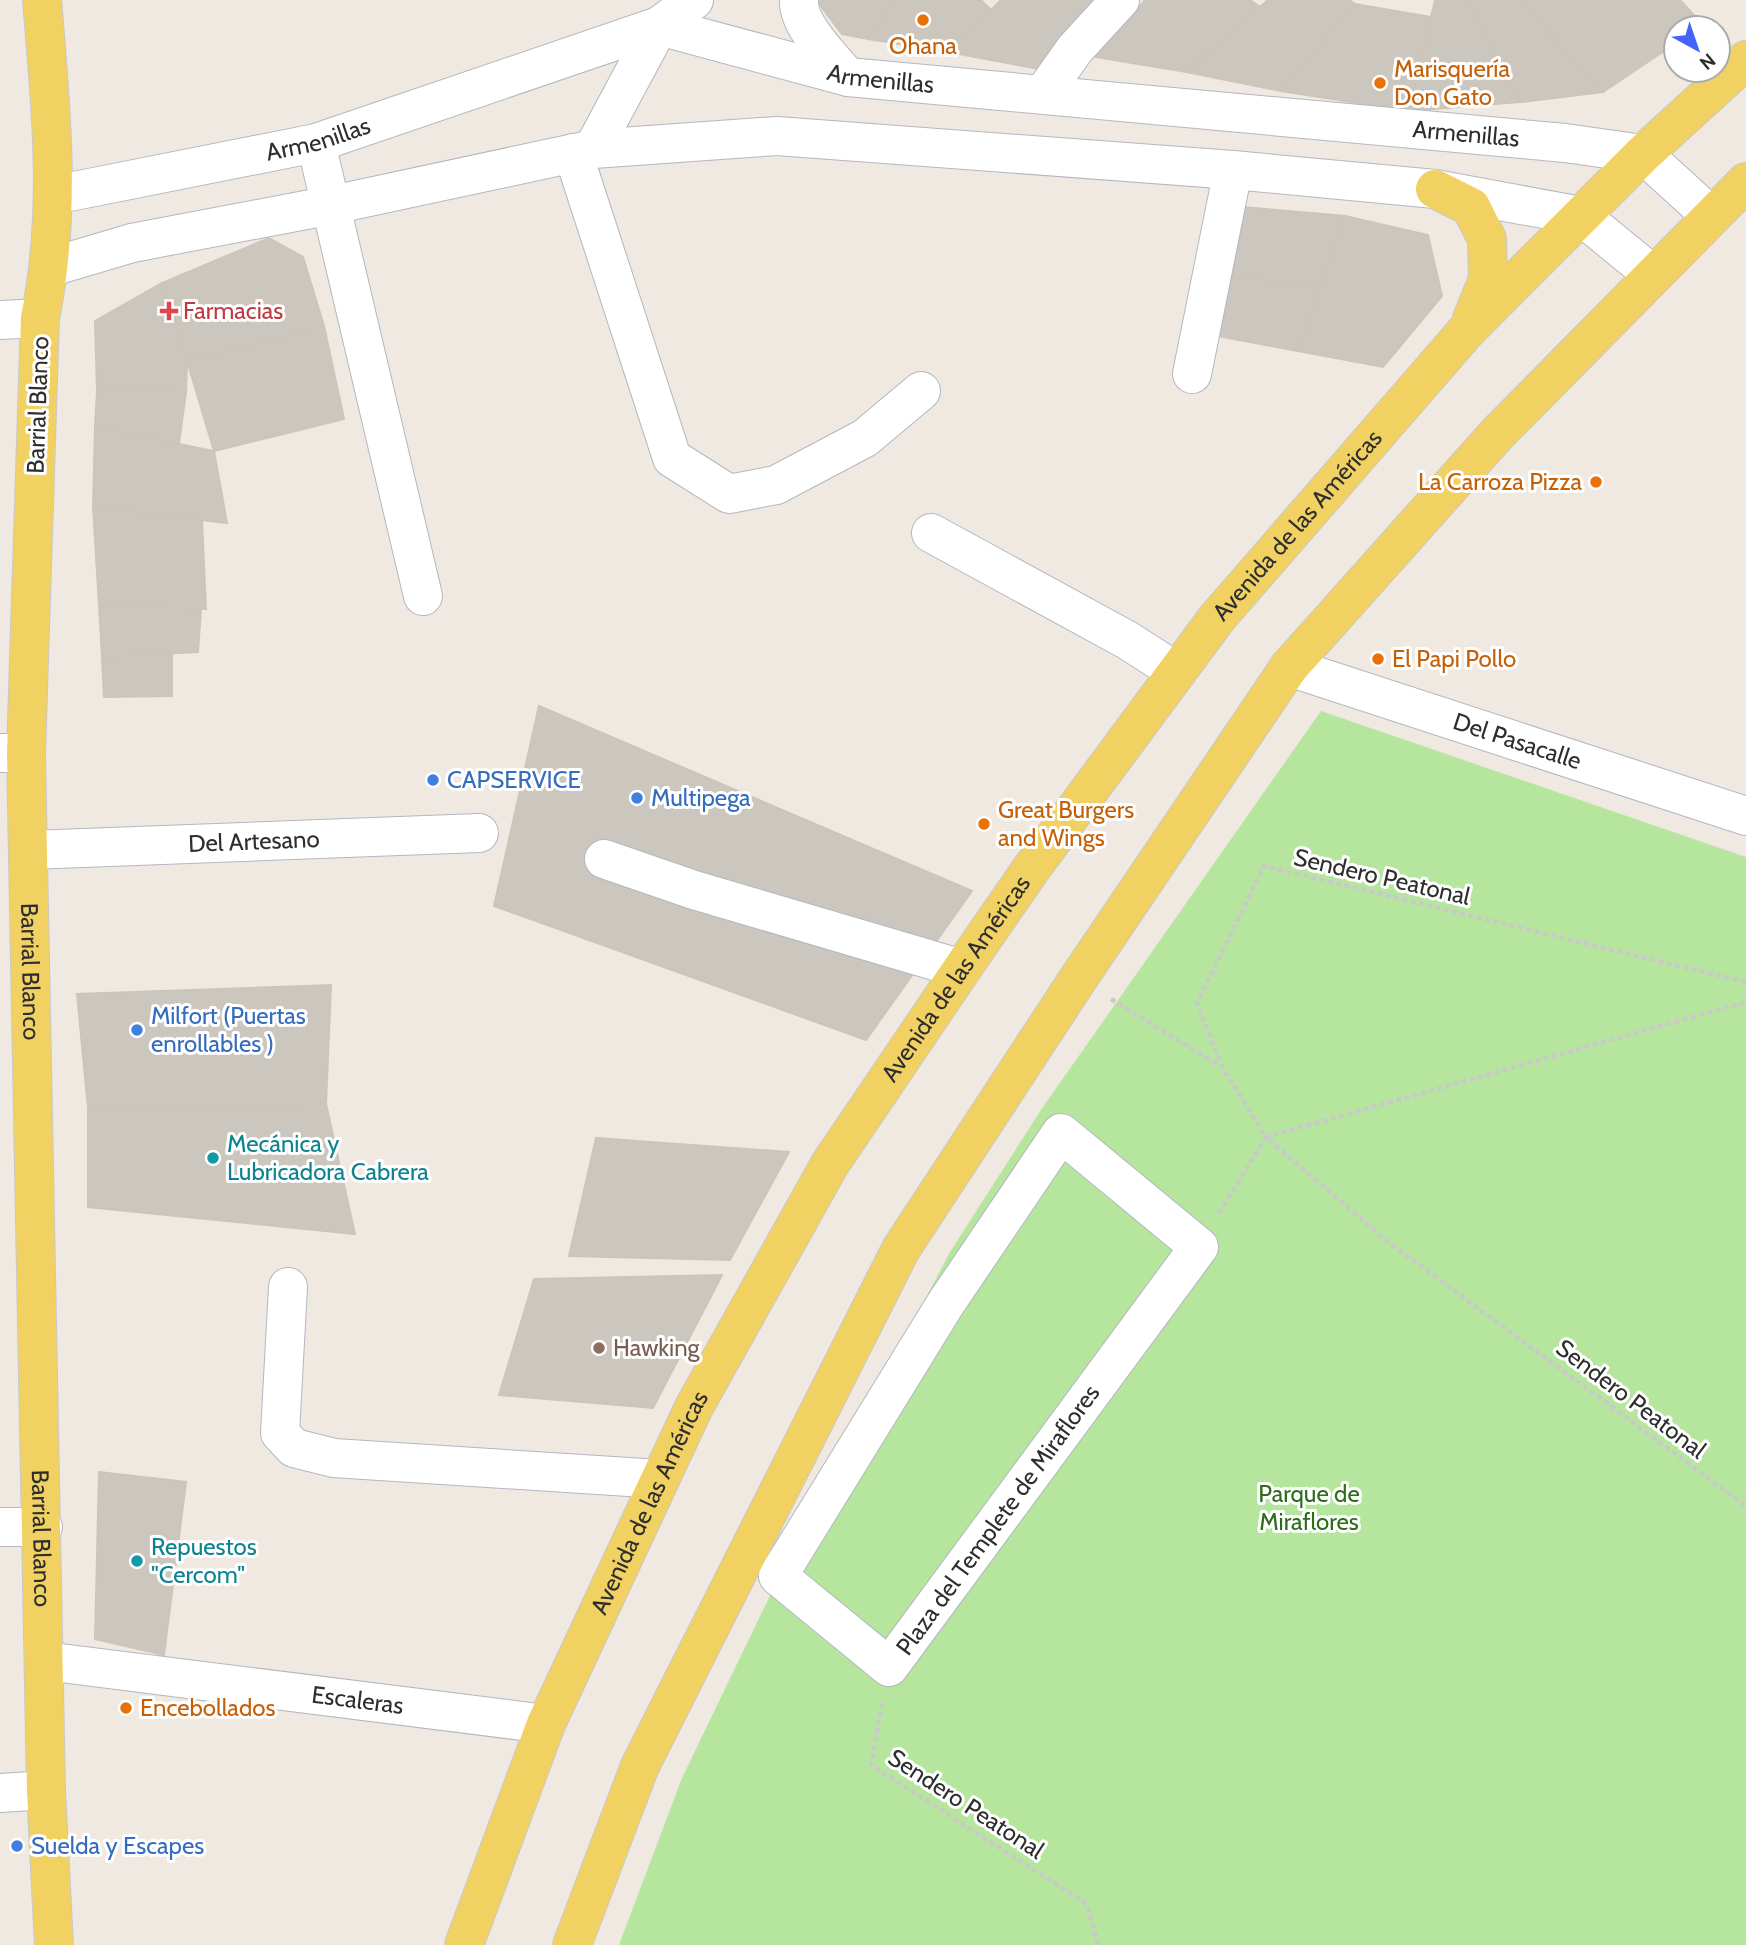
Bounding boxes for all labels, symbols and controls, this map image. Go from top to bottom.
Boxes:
marker: Ohana [915,12,931,28]
north arrow [1662,14,1732,84]
place label: Ohana [889,31,957,60]
text: N [1695,49,1720,75]
place label: Marisquería Don Gato [1394,54,1510,111]
street label: Armenillas [824,57,935,99]
marker: Marisquería Don Gato [1372,75,1388,91]
street label: Armenillas [263,111,374,167]
street label: Armenillas [1412,114,1521,153]
place label: Farmacias [183,296,283,325]
marker: Farmacias [161,303,177,319]
street label: Barrial Blanco [21,336,54,474]
street label: Avenida de las Américas [1206,424,1388,627]
place label: La Carroza Pizza [1418,467,1582,496]
marker: La Carroza Pizza [1588,474,1604,490]
place label: El Papi Pollo [1392,644,1516,673]
marker: El Papi Pollo [1370,651,1386,667]
street label: Del Pasacalle [1450,707,1585,775]
place label: CAPSERVICE [447,765,581,794]
marker: CAPSERVICE [425,772,441,788]
place label: Multipega [651,783,751,812]
marker: Multipega [629,790,645,806]
place label: Great Burgers and Wings [998,795,1134,852]
marker: Great Burgers and Wings [976,816,992,832]
street label: Del Artesano [188,824,320,858]
street label: Sendero Peatonal [1291,842,1473,911]
street label: Avenida de las Américas [875,870,1036,1087]
street label: Barrial Blanco [15,903,47,1041]
place label: Milfort (Puertas enrollables ) [151,1001,306,1058]
marker: Milfort (Puertas enrollables ) [129,1022,145,1038]
place label: Mecánica y Lubricadora Cabrera [227,1129,429,1186]
marker: Mecánica y Lubricadora Cabrera [205,1150,221,1166]
place label: Hawking [613,1333,701,1362]
street label: Sendero Peatonal [1551,1333,1712,1465]
marker: Hawking [591,1340,607,1356]
street label: Plaza del Templete de Miraflores [890,1379,1106,1661]
street label: Avenida de las Américas [584,1386,714,1619]
street label: Barrial Blanco [26,1469,57,1607]
park label: Parque de Miraflores [1258,1479,1360,1536]
place label: Repuestos "Cercom" [151,1532,257,1589]
marker: Repuestos "Cercom" [129,1553,145,1569]
street label: Escaleras [310,1680,405,1720]
place label: Encebollados [140,1693,275,1722]
marker: Encebollados [118,1700,134,1716]
street label: Sendero Peatonal [883,1742,1050,1865]
place label: Suelda y Escapes [31,1831,204,1860]
marker: Suelda y Escapes [9,1838,25,1854]

